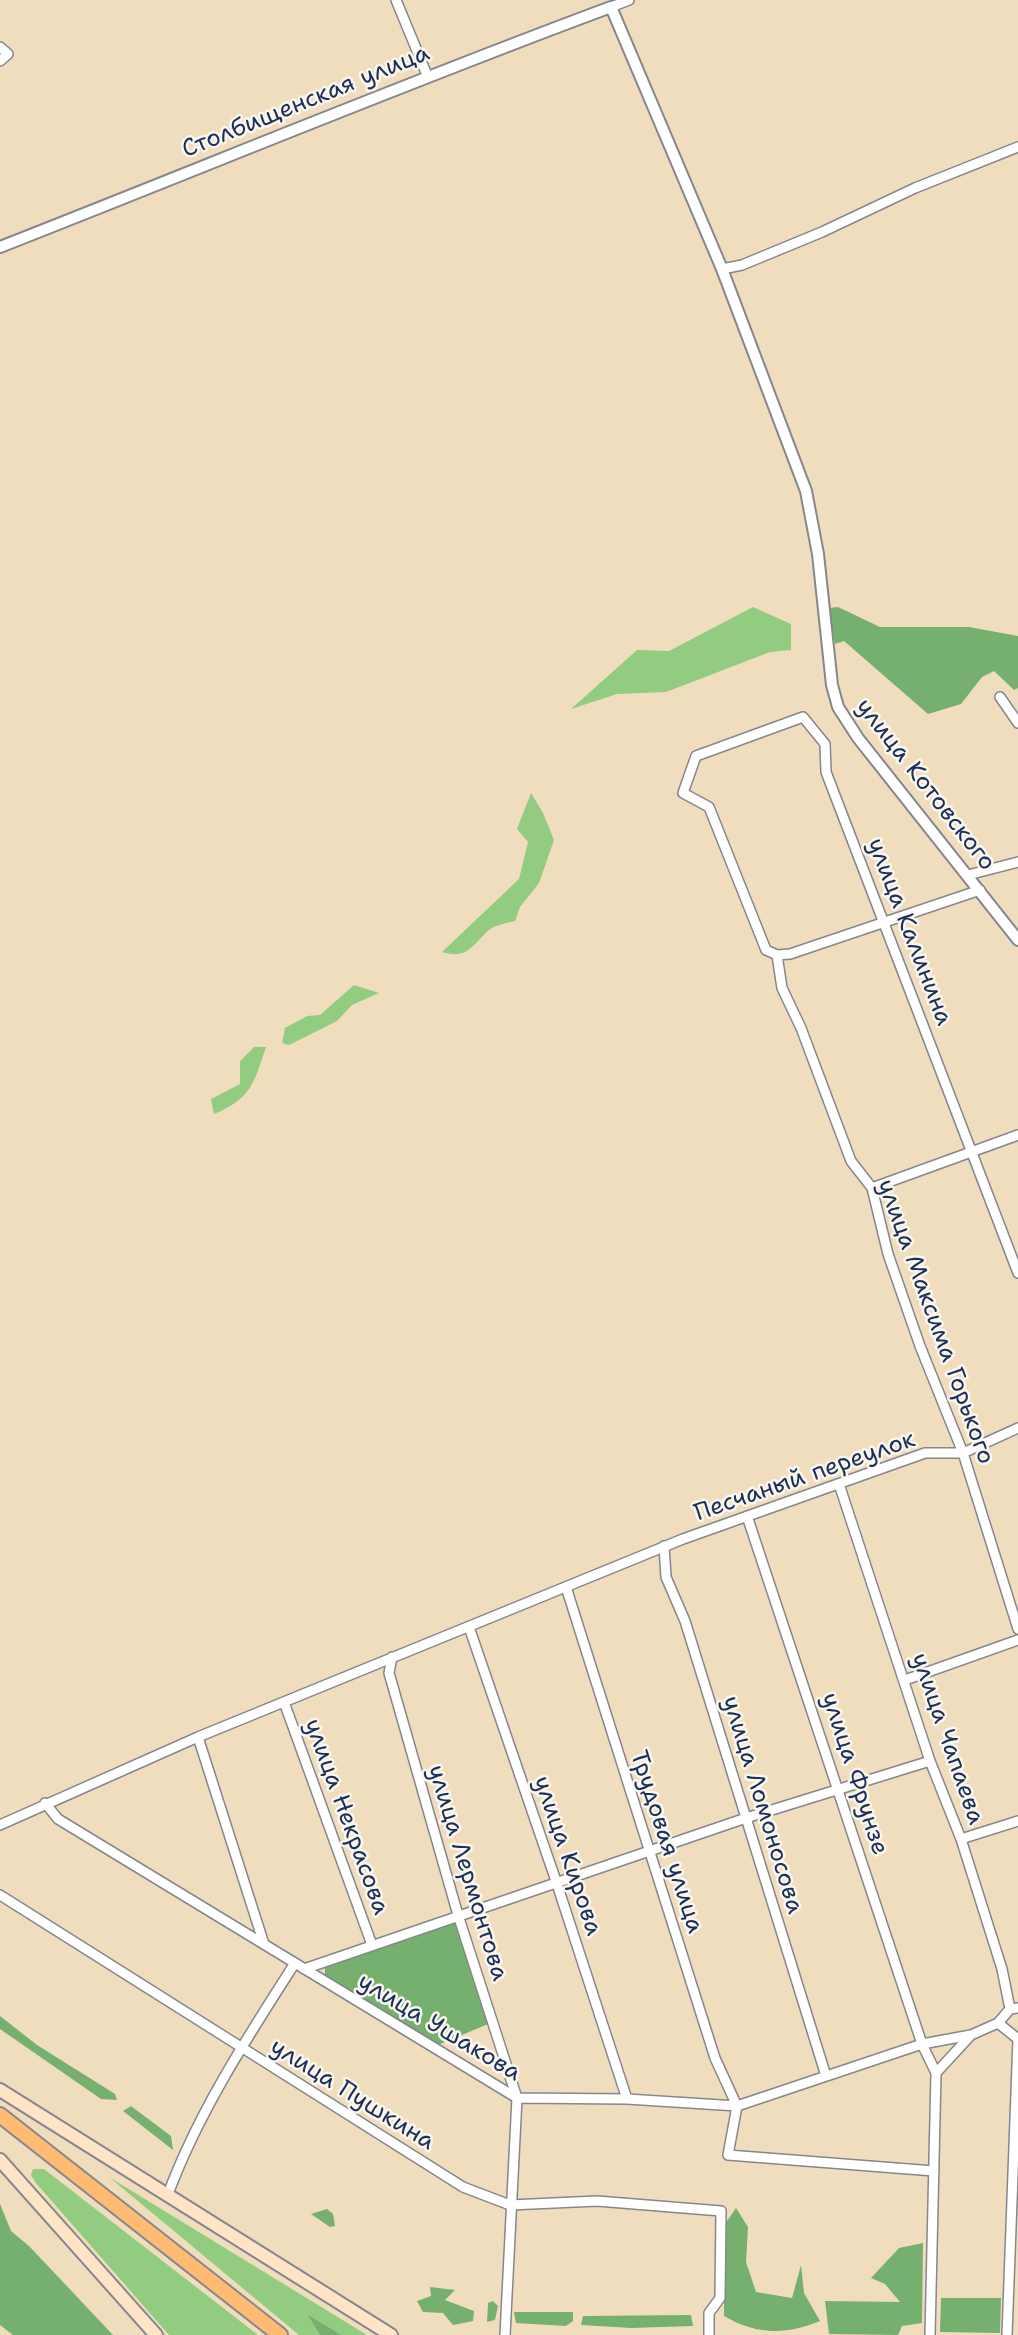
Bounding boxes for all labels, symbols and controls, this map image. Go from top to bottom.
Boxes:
street label: Столбищенская улица [178,39,434,165]
street label: улица Котовского [849,693,1001,877]
street label: улица Калинина [860,834,958,1030]
street label: улица Максима Горького [870,1176,1000,1468]
street label: Песчаный переулок [691,1426,919,1528]
street label: улица Чапаева [904,1649,990,1829]
street label: улица Фрунзе [814,1689,894,1859]
street label: улица Ломоносова [715,1693,809,1917]
street label: улица Некрасова [297,1715,395,1919]
street label: Трудовая улица [623,1747,709,1937]
street label: улица Лермонтова [420,1762,514,1984]
street label: улица Кирова [526,1773,608,1939]
street label: улица Ушакова [352,1968,526,2088]
street label: улица Пушкина [265,2033,439,2157]

